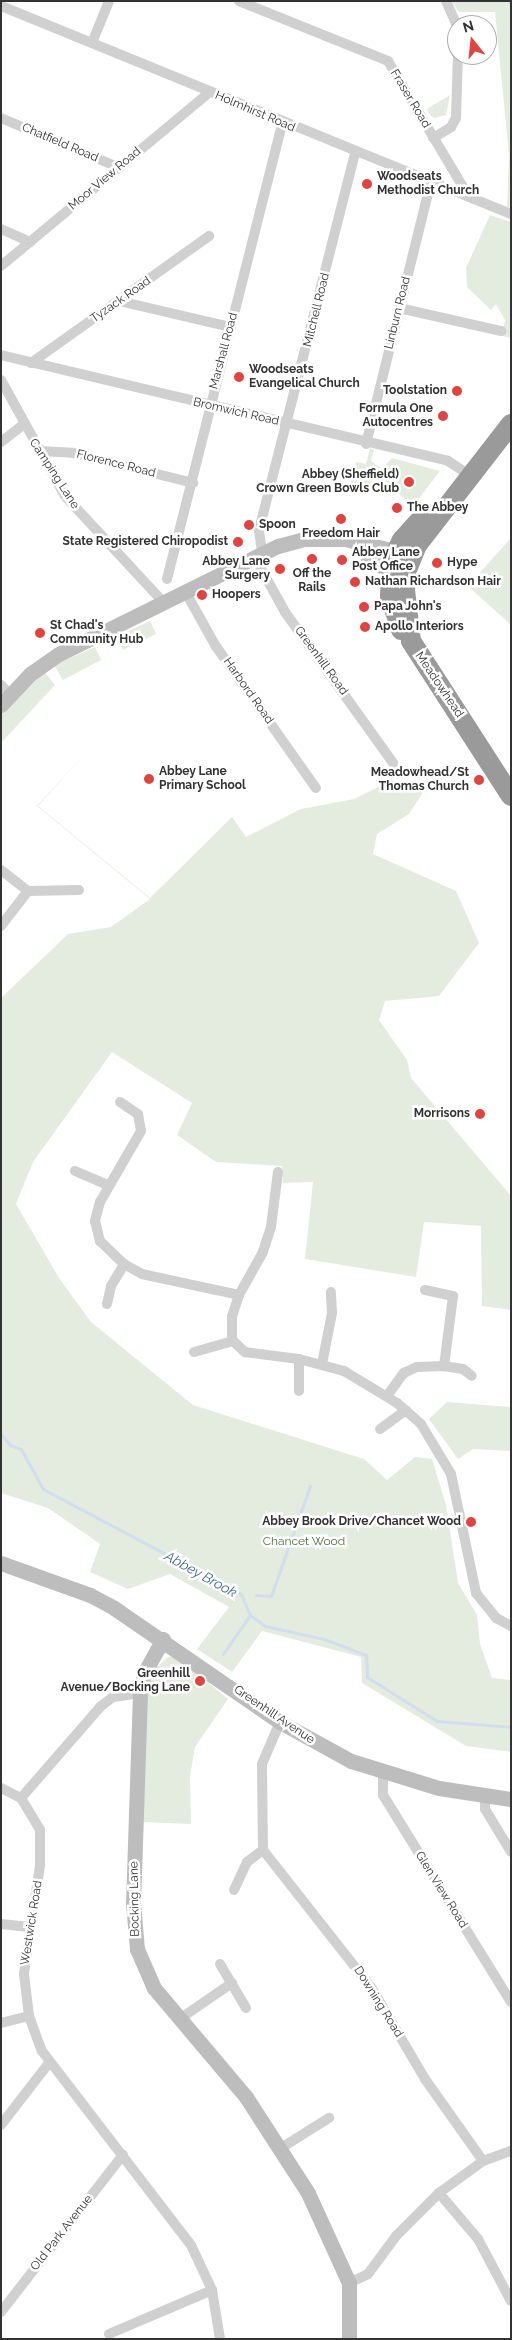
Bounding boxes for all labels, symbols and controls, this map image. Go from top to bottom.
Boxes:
north arrow [447,15,497,65]
text: N [461,17,475,36]
street label: Fraser Road [387,67,433,131]
street label: Holmhirst Road [213,89,297,135]
street label: Chatfield Road [20,120,100,166]
street label: Moor View Road [65,144,145,214]
place label: Woodseats Methodist Church [377,170,479,198]
marker: Woodseats Methodist Church [361,178,373,190]
street label: Mitchell Road [301,271,333,349]
street label: Tyzack Road [88,274,154,326]
street label: Linburn Road [382,275,414,351]
street label: Marshall Road [207,311,241,391]
place label: Woodseats Evangelical Church [249,363,360,391]
marker: Woodseats Evangelical Church [233,371,245,383]
place label: Toolstation [383,384,447,398]
marker: Toolstation [451,385,463,397]
street label: Bromwich Road [192,395,280,429]
place label: Formula One Autocentres [359,402,433,430]
marker: Formula One Autocentres [437,410,449,422]
street label: Camping Lane [26,436,82,512]
street label: Florence Road [75,447,157,481]
place label: Abbey (Sheffield) Crown Green Bowls Club [256,468,399,496]
marker: Abbey (Sheffield) Crown Green Bowls Club [403,476,415,488]
place label: The Abbey [407,501,469,515]
marker: The Abbey [391,502,403,514]
marker: Freedom Hair [335,513,347,525]
place label: Spoon [259,518,296,532]
marker: Spoon [243,519,255,531]
place label: Freedom Hair [302,527,380,541]
place label: State Registered Chiropodist [63,535,228,549]
marker: State Registered Chiropodist [232,536,244,548]
place label: Abbey Lane Post Office [352,546,420,574]
marker: Off the Rails [306,553,318,565]
marker: Abbey Lane Post Office [336,554,348,566]
place label: Abbey Lane Surgery [202,555,270,583]
place label: Hype [447,556,477,570]
marker: Hype [431,557,443,569]
marker: Abbey Lane Surgery [274,563,286,575]
place label: Off the Rails [293,567,331,595]
place label: Nathan Richardson Hair [365,575,501,589]
marker: Nathan Richardson Hair [349,576,361,588]
place label: Hoopers [212,588,261,602]
marker: Hoopers [196,589,208,601]
place label: Papa John's [374,600,442,614]
marker: Papa John's [358,601,370,613]
place label: St Chad's Community Hub [50,619,144,647]
place label: Apollo Interiors [375,620,464,634]
marker: Apollo Interiors [359,621,371,633]
street label: Greenhill Road [291,624,351,698]
marker: St Chad's Community Hub [34,627,46,639]
street label: Meadowhead [412,649,466,721]
street label: Harbord Road [220,655,276,727]
place label: Abbey Lane Primary School [159,765,246,793]
place label: Meadowhead/St Thomas Church [371,766,469,794]
marker: Abbey Lane Primary School [143,773,155,785]
marker: Meadowhead/St Thomas Church [473,774,485,786]
place label: Morrisons [414,1107,470,1121]
marker: Morrisons [474,1108,486,1120]
place label: Abbey Brook Drive/Chancet Wood [262,1515,461,1529]
marker: Abbey Brook Drive/Chancet Wood [465,1516,477,1528]
park label: Chancet Wood [263,1535,345,1549]
water label: Abbey Brook [162,1547,240,1601]
place label: Greenhill Avenue/Bocking Lane [61,1667,190,1695]
marker: Greenhill Avenue/Bocking Lane [194,1675,206,1687]
street label: Greenhill Avenue [231,1682,317,1748]
street label: Glen View Road [412,1849,470,1931]
street label: Bocking Lane [127,1861,143,1937]
street label: Westwick Road [18,1880,46,1966]
street label: Downing Road [350,1964,406,2040]
street label: Old Park Avenue [28,2192,96,2274]

